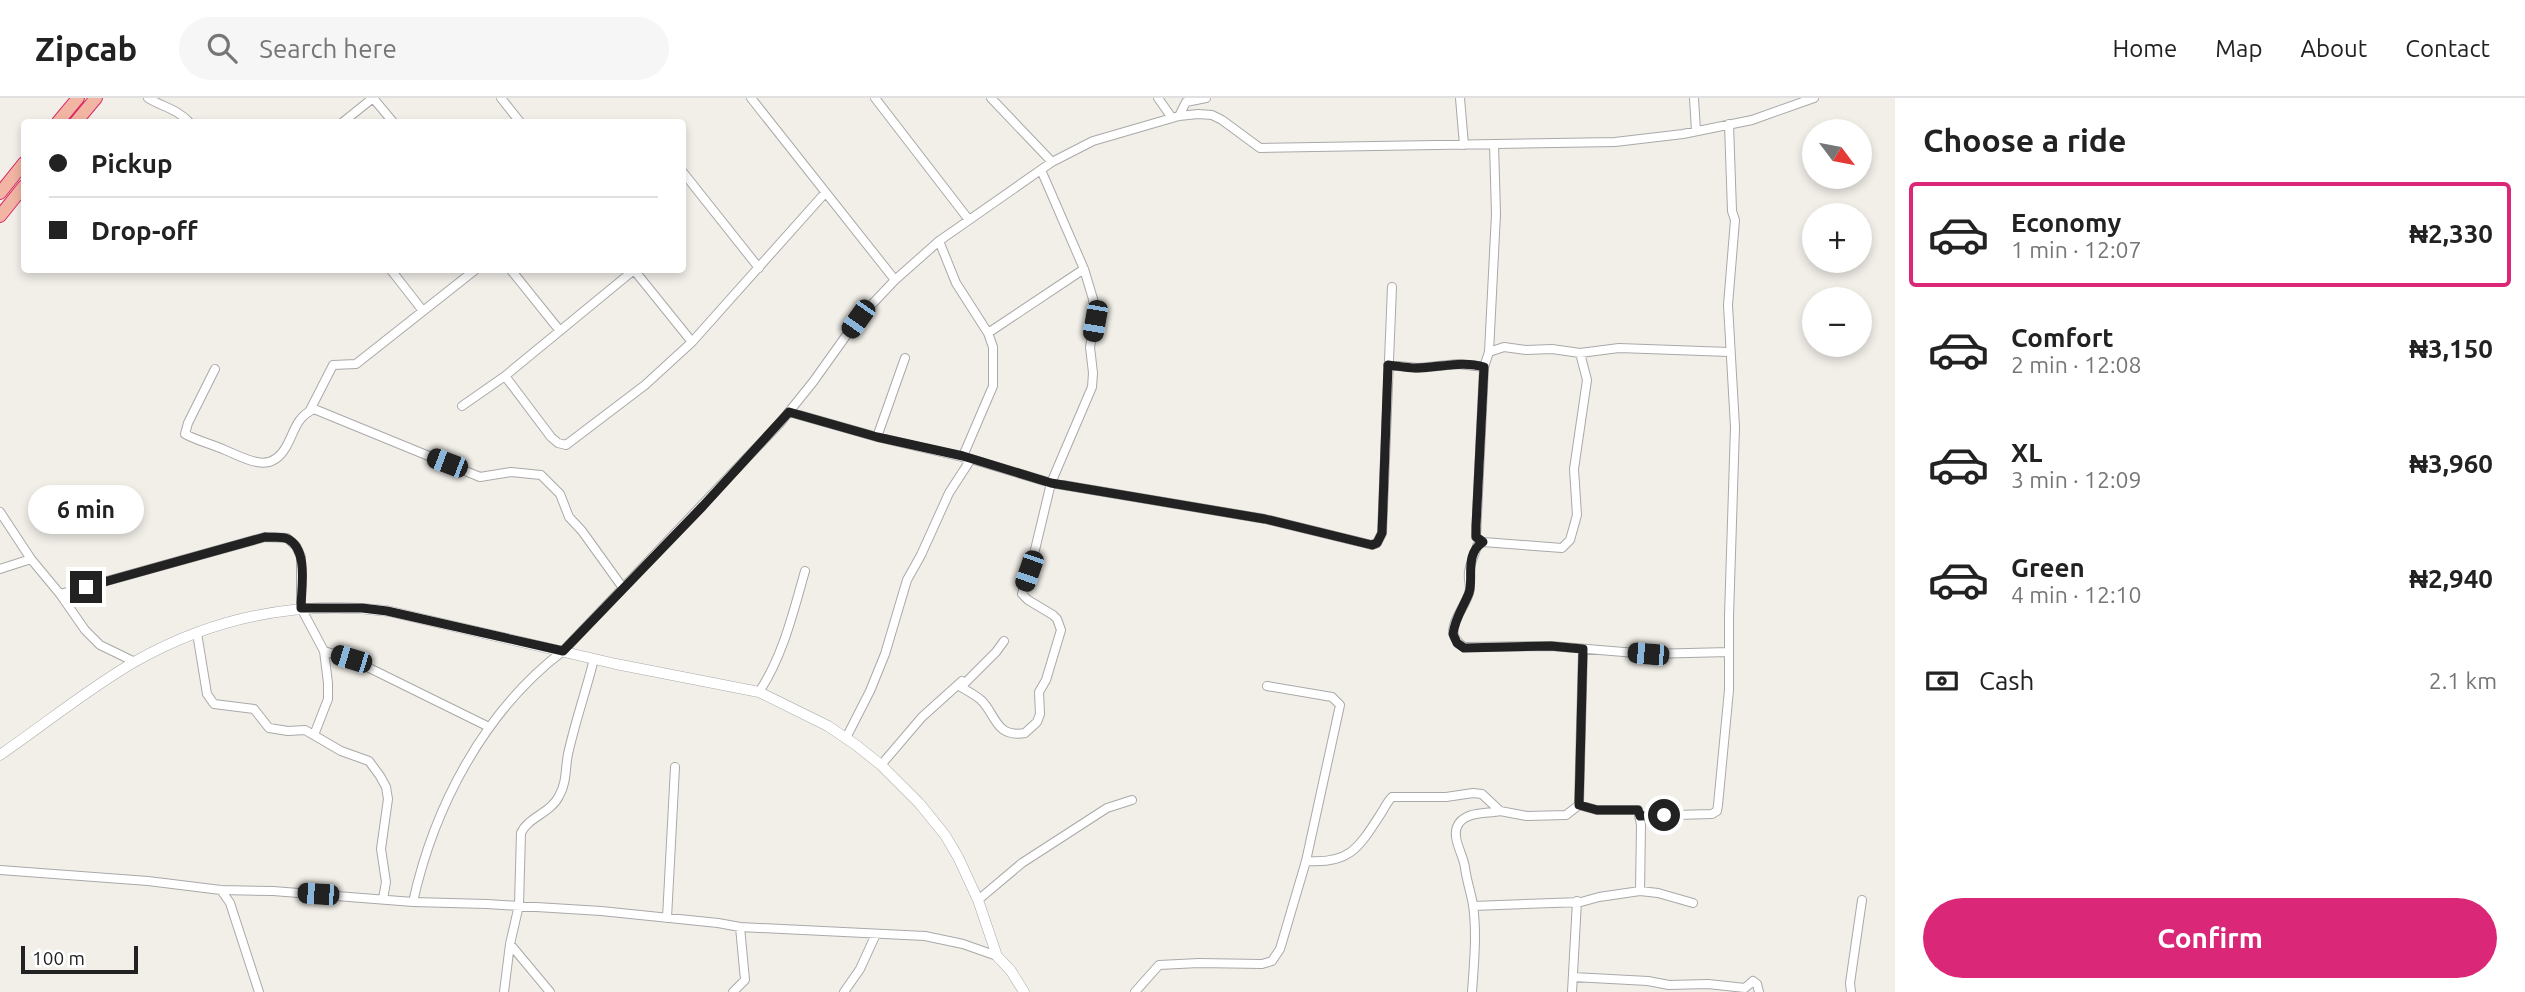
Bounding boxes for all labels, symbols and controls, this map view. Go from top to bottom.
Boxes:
search box [179,17,669,80]
icon: search [203,29,241,67]
text: Zipcab [35,30,137,67]
text: Search here [259,34,397,63]
text: Home [2112,35,2177,62]
text: Map [2215,35,2262,62]
text: About [2300,35,2367,62]
text: Contact [2405,35,2490,62]
north arrow [1802,119,1872,189]
map controls [1802,119,1872,357]
text: Choose a ride [1923,122,2126,158]
text: Pickup [91,149,173,178]
button: + [1802,203,1872,273]
icon: car [1927,203,1990,266]
text: Economy [2011,208,2121,237]
text: Drop-off [91,216,198,245]
text: ₦2,330 [2409,219,2493,248]
text: 1 min · 12:07 [2011,237,2142,262]
button: − [1802,287,1872,357]
car [838,296,879,342]
car [1082,298,1109,344]
icon: car [1927,318,1990,381]
text: Comfort [2011,323,2114,352]
text: ₦3,150 [2409,334,2493,363]
text: 2 min · 12:08 [2011,352,2142,377]
icon: car [1927,433,1990,496]
text: XL [2011,438,2042,467]
car [424,446,471,480]
text: ₦3,960 [2409,449,2493,478]
text: 3 min · 12:09 [2011,467,2142,492]
callout: 6 min [28,486,144,534]
text: 6 min [57,497,115,522]
car [1013,548,1046,594]
icon: car [1927,548,1990,611]
text: Green [2011,553,2085,582]
text: ₦2,940 [2409,564,2493,593]
route end [70,571,102,603]
text: 4 min · 12:10 [2011,582,2142,607]
car [1627,642,1670,666]
car [328,643,375,675]
icon: cash [1923,662,1961,700]
text: Cash [1979,666,2034,695]
text: 2.1 km [2429,668,2497,693]
route start [1648,799,1680,831]
car [297,882,340,906]
button: Confirm [1923,898,2497,978]
scale bar [21,943,138,975]
text: 100 m [32,947,85,969]

